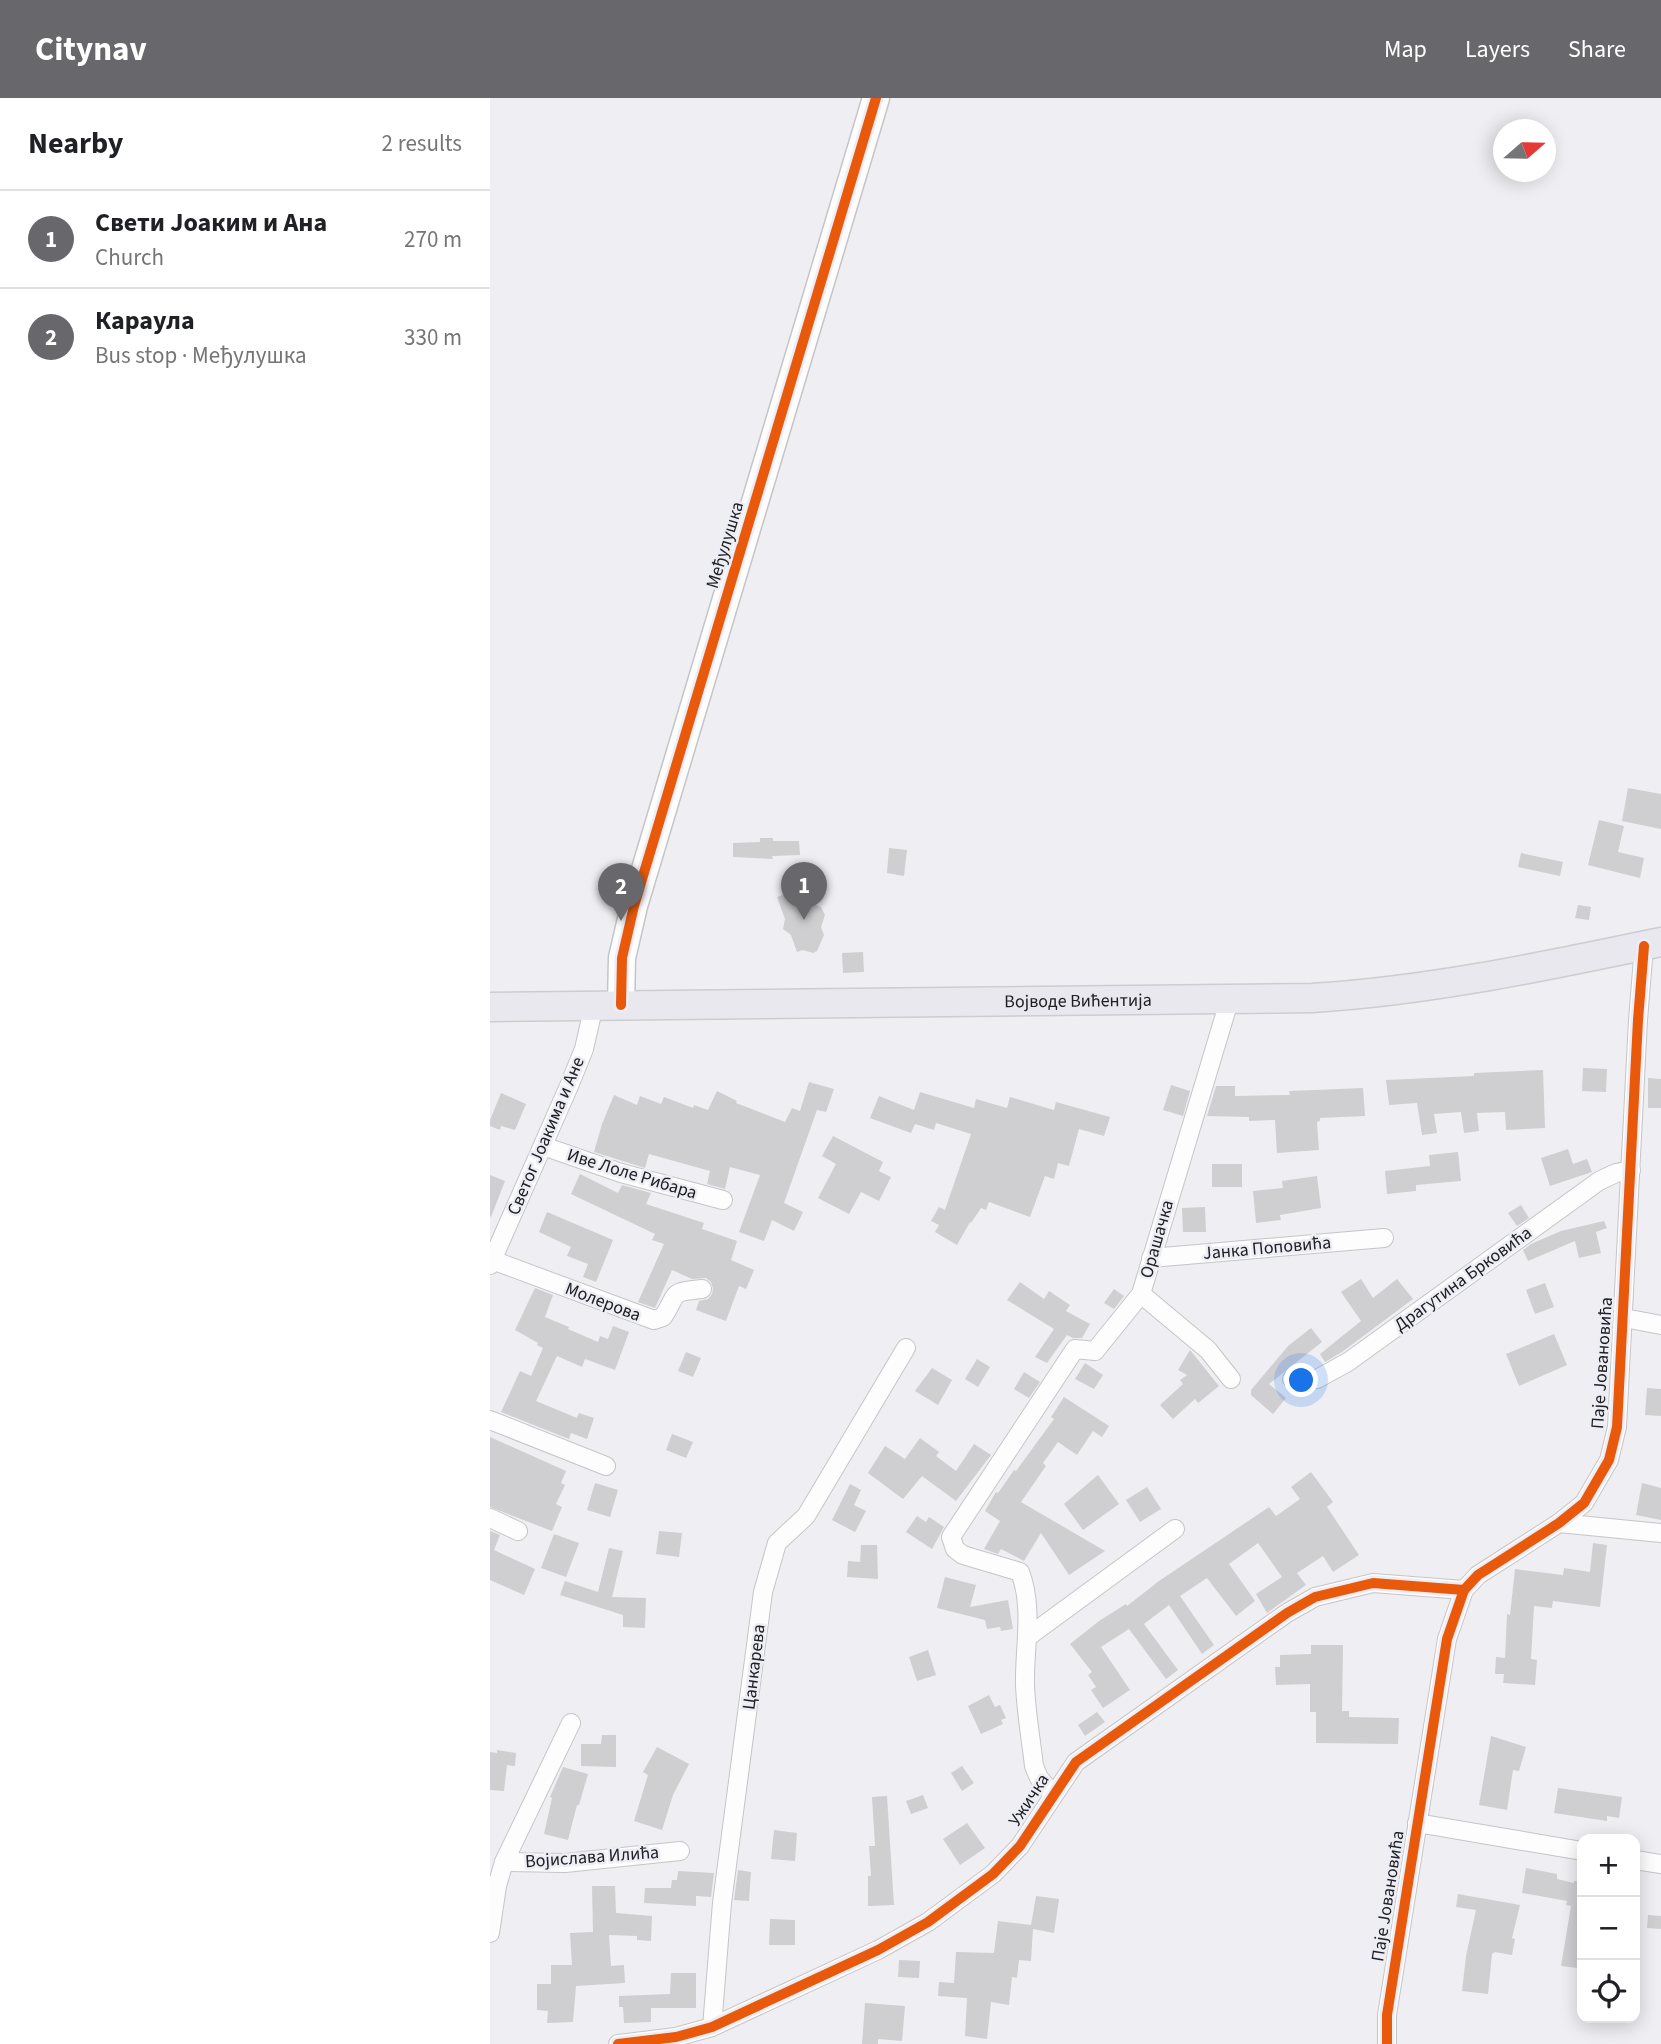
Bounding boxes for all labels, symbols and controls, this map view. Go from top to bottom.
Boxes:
text: Citynav [35,26,147,73]
text: Map [1384,32,1427,67]
text: Layers [1465,32,1530,67]
text: Share [1568,32,1626,67]
north arrow [1493,119,1556,182]
text: Nearby [28,122,123,165]
text: 2 results [382,127,462,160]
text: Свети Јоаким и Ана [95,204,327,241]
text: 1 [45,223,57,256]
text: 270 m [404,223,462,256]
text: Church [95,241,164,274]
text: Караула [95,302,195,339]
text: 2 [45,321,57,354]
text: 330 m [404,321,462,354]
text: Bus stop · Међулушка [95,339,307,372]
street label: Међулушка [700,499,750,591]
pin: 1 [781,862,827,920]
pin: 2 [598,863,644,921]
street label: Војводе Вићентија [1004,987,1152,1014]
street label: Светог Јоакима и Ане [501,1053,591,1219]
street label: Иве Лоле Рибара [564,1142,700,1206]
street label: Орашачка [1134,1197,1180,1281]
street label: Драгутина Брковића [1389,1221,1537,1337]
street label: Јанка Поповића [1202,1230,1332,1266]
street label: Молерова [562,1276,644,1328]
street label: Паје Јовановића [1585,1296,1619,1430]
your location [1284,1363,1318,1397]
street label: Цанкарева [736,1623,772,1711]
street label: Ужичка [1003,1769,1055,1831]
street label: Паје Јовановића [1365,1829,1411,1963]
map controls [1577,1834,1640,2023]
button: + [1577,1834,1640,1897]
street label: Војислава Илића [524,1840,660,1874]
button: − [1577,1897,1640,1960]
button: locate [1577,1960,1640,2023]

